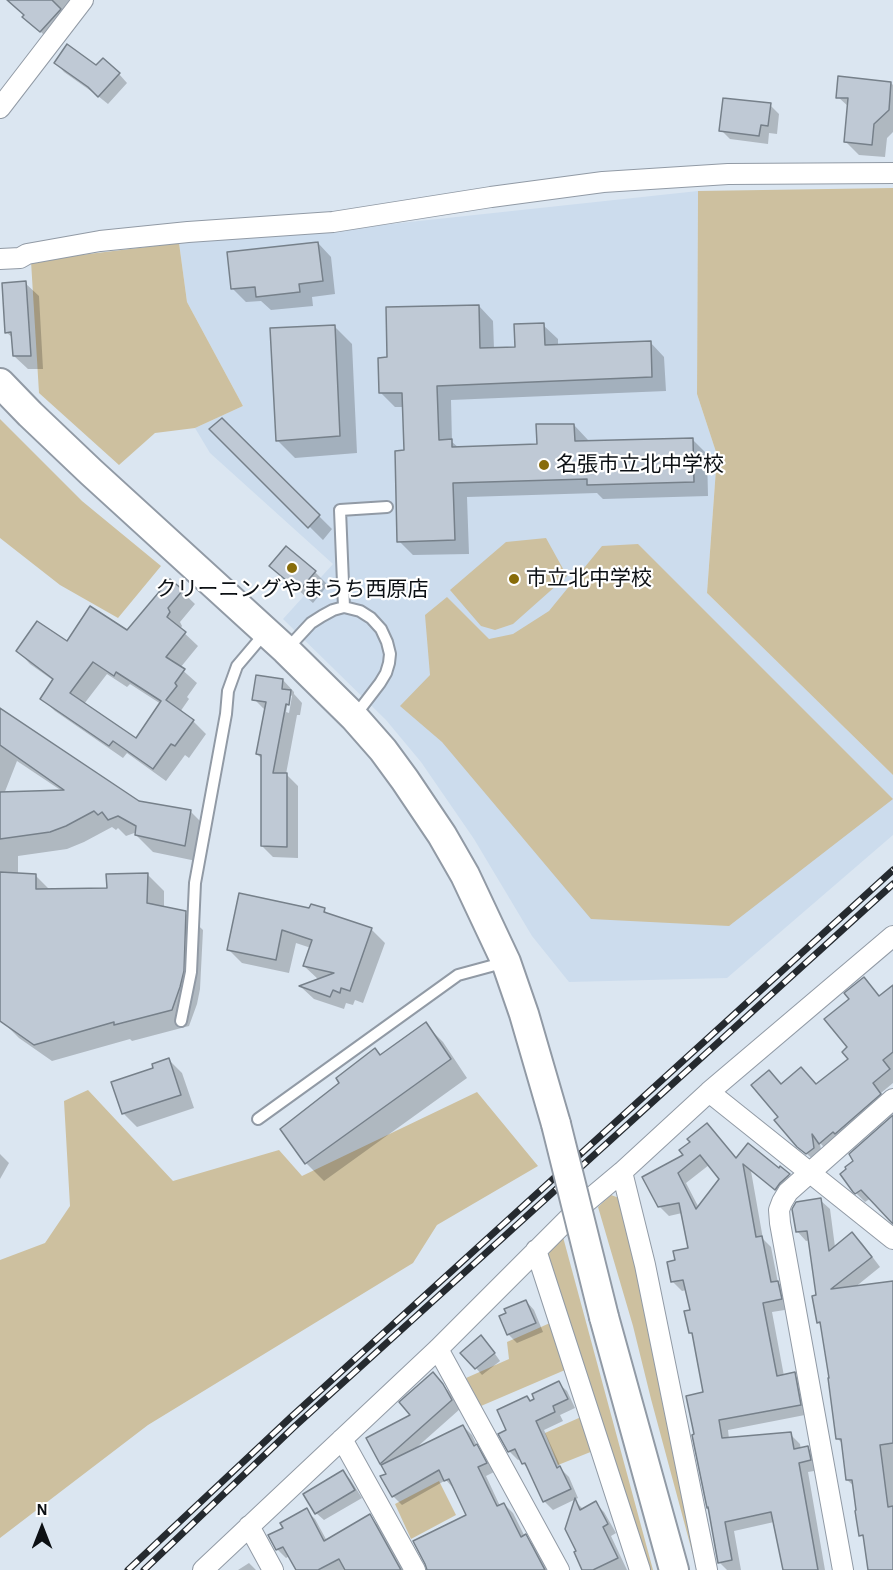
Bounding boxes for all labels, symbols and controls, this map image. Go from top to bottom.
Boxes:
place label: 名張市立北中学校 [556,452,724,478]
marker: 名張市立北中学校 [537,458,551,472]
marker: クリーニングやまうち西原店 [285,561,299,575]
place label: 市立北中学校 [526,566,652,592]
marker: 市立北中学校 [507,572,521,586]
place label: クリーニングやまうち西原店 [156,577,428,603]
north arrow [12,1498,72,1558]
text: N [36,1502,48,1518]

